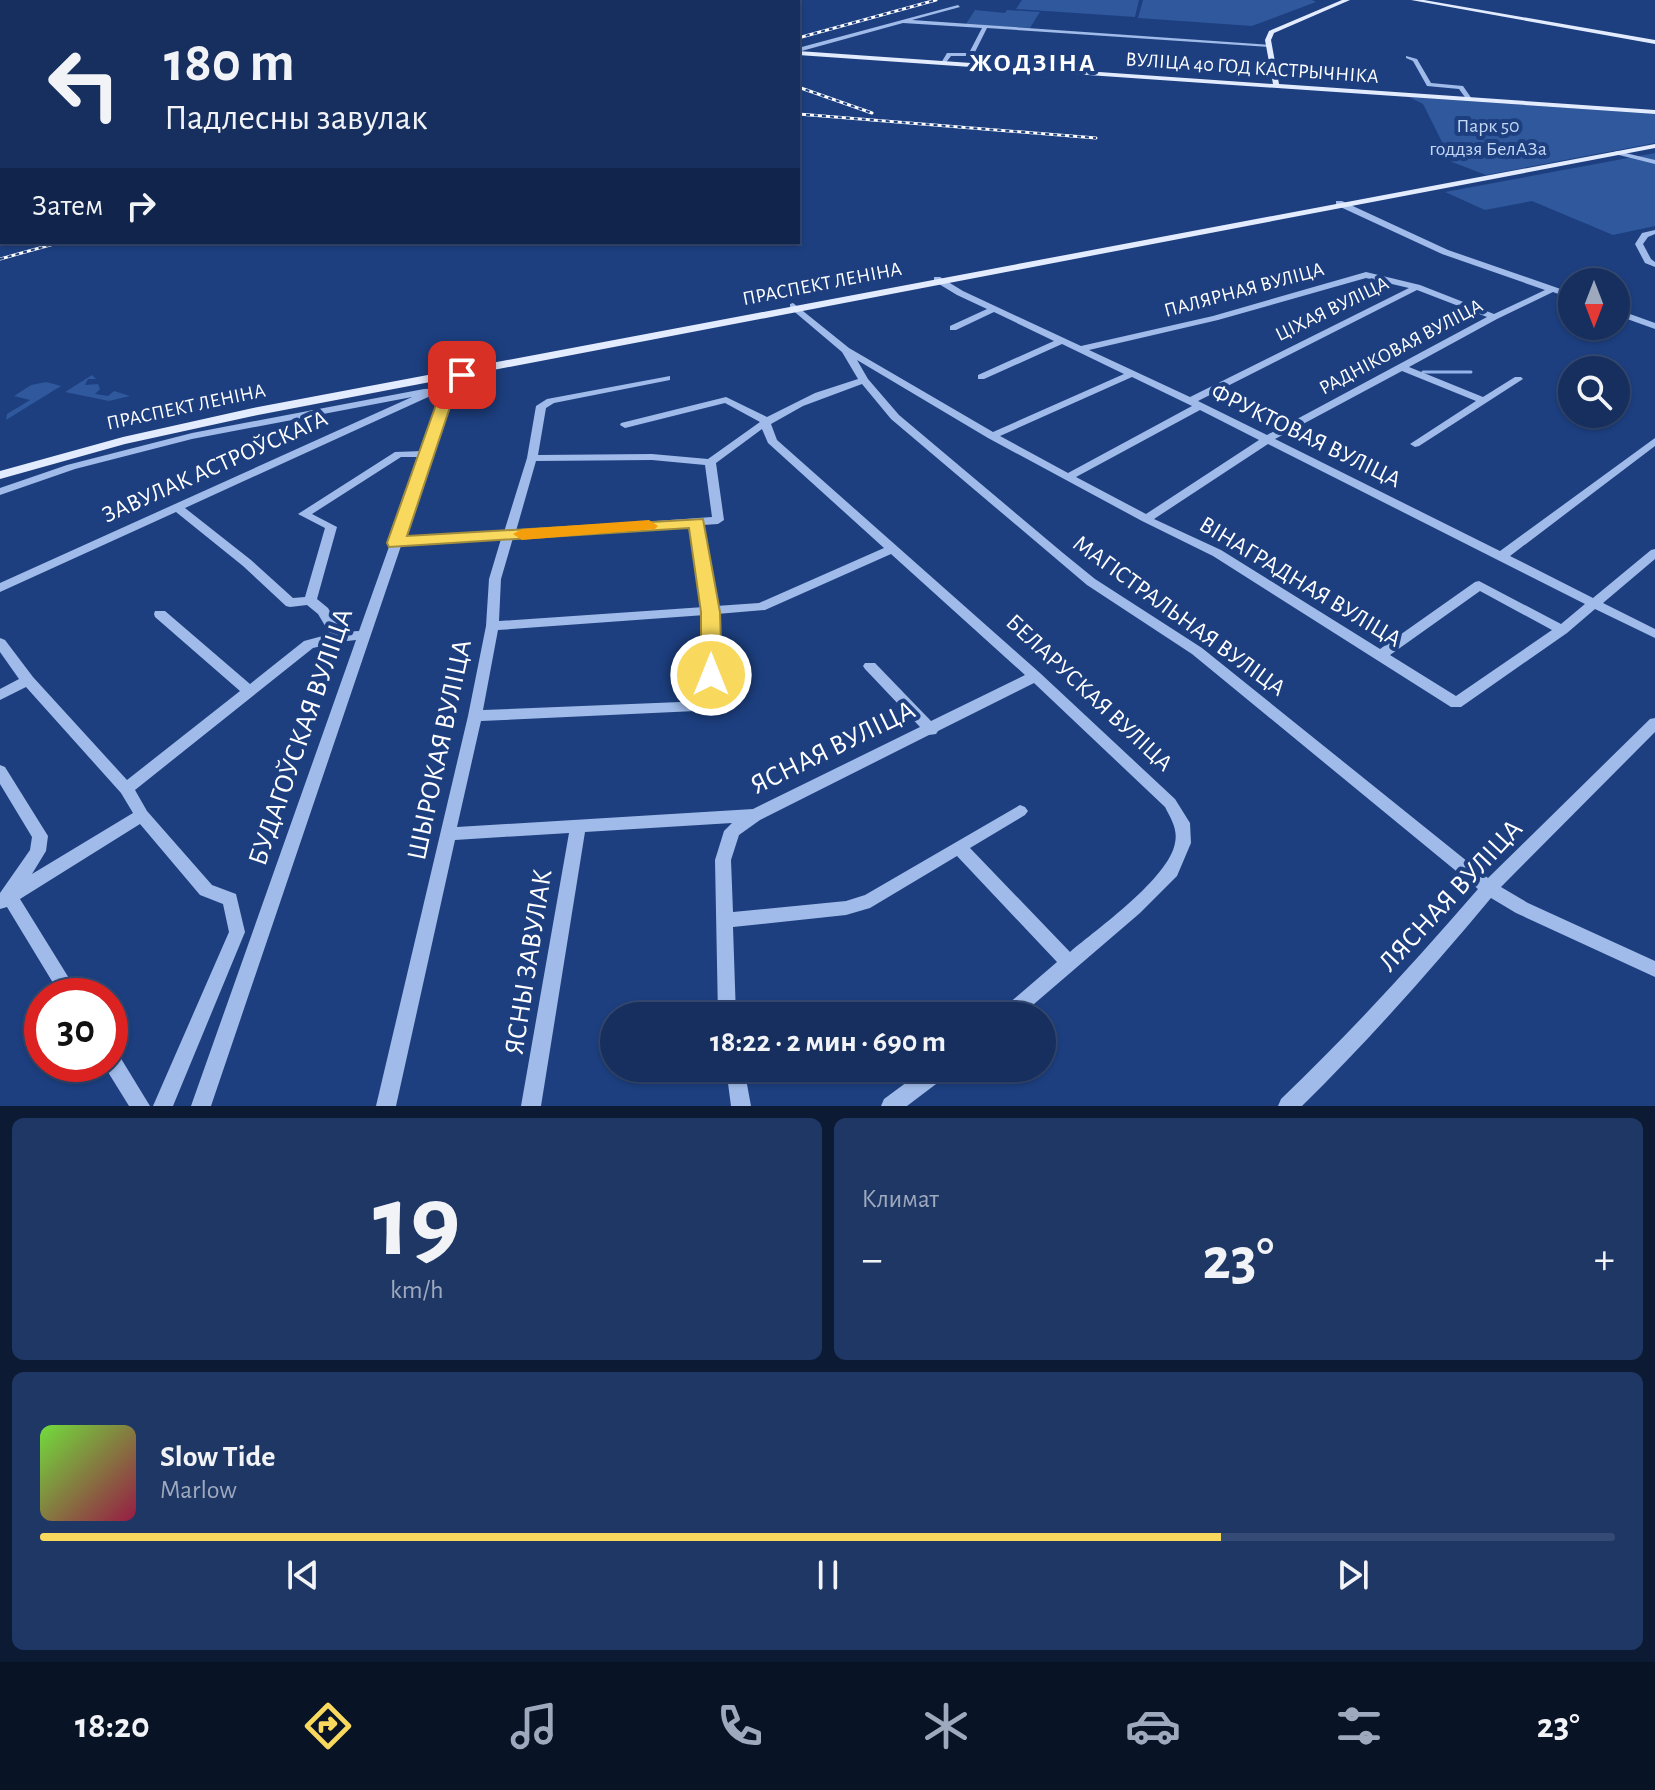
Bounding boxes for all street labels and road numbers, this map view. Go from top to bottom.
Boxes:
street label: ВУЛІЦА 40 ГОД КАСТРЫЧНІКА [1125,49,1380,87]
street label: ПРАСПЕКТ ЛЕНІНА [741,259,904,309]
street label: ПАЛЯРНАЯ ВУЛІЦА [1162,259,1326,321]
street label: ЦІХАЯ ВУЛІЦА [1272,273,1392,345]
street label: РАДНІКОВАЯ ВУЛІЦА [1316,295,1486,399]
street label: ПРАСПЕКТ ЛЕНІНА [105,380,268,434]
street label: ФРУКТОВАЯ ВУЛІЦА [1207,380,1405,492]
street label: ЗАВУЛАК АСТРОЎСКАГА [99,406,331,528]
street label: ВІНАГРАДНАЯ ВУЛІЦА [1195,512,1405,652]
street label: МАГІСТРАЛЬНАЯ ВУЛІЦА [1068,531,1290,701]
street label: БУДАГОЎСКАЯ ВУЛІЦА [243,605,358,869]
street label: БЕЛАРУСКАЯ ВУЛІЦА [1001,610,1177,776]
street label: ШЫРОКАЯ ВУЛІЦА [403,637,477,863]
street label: ЯСНАЯ ВУЛІЦА [746,696,920,800]
street label: ЛЯСНАЯ ВУЛІЦА [1374,815,1528,977]
street label: ЯСНЫ ЗАВУЛАК [501,867,557,1057]

